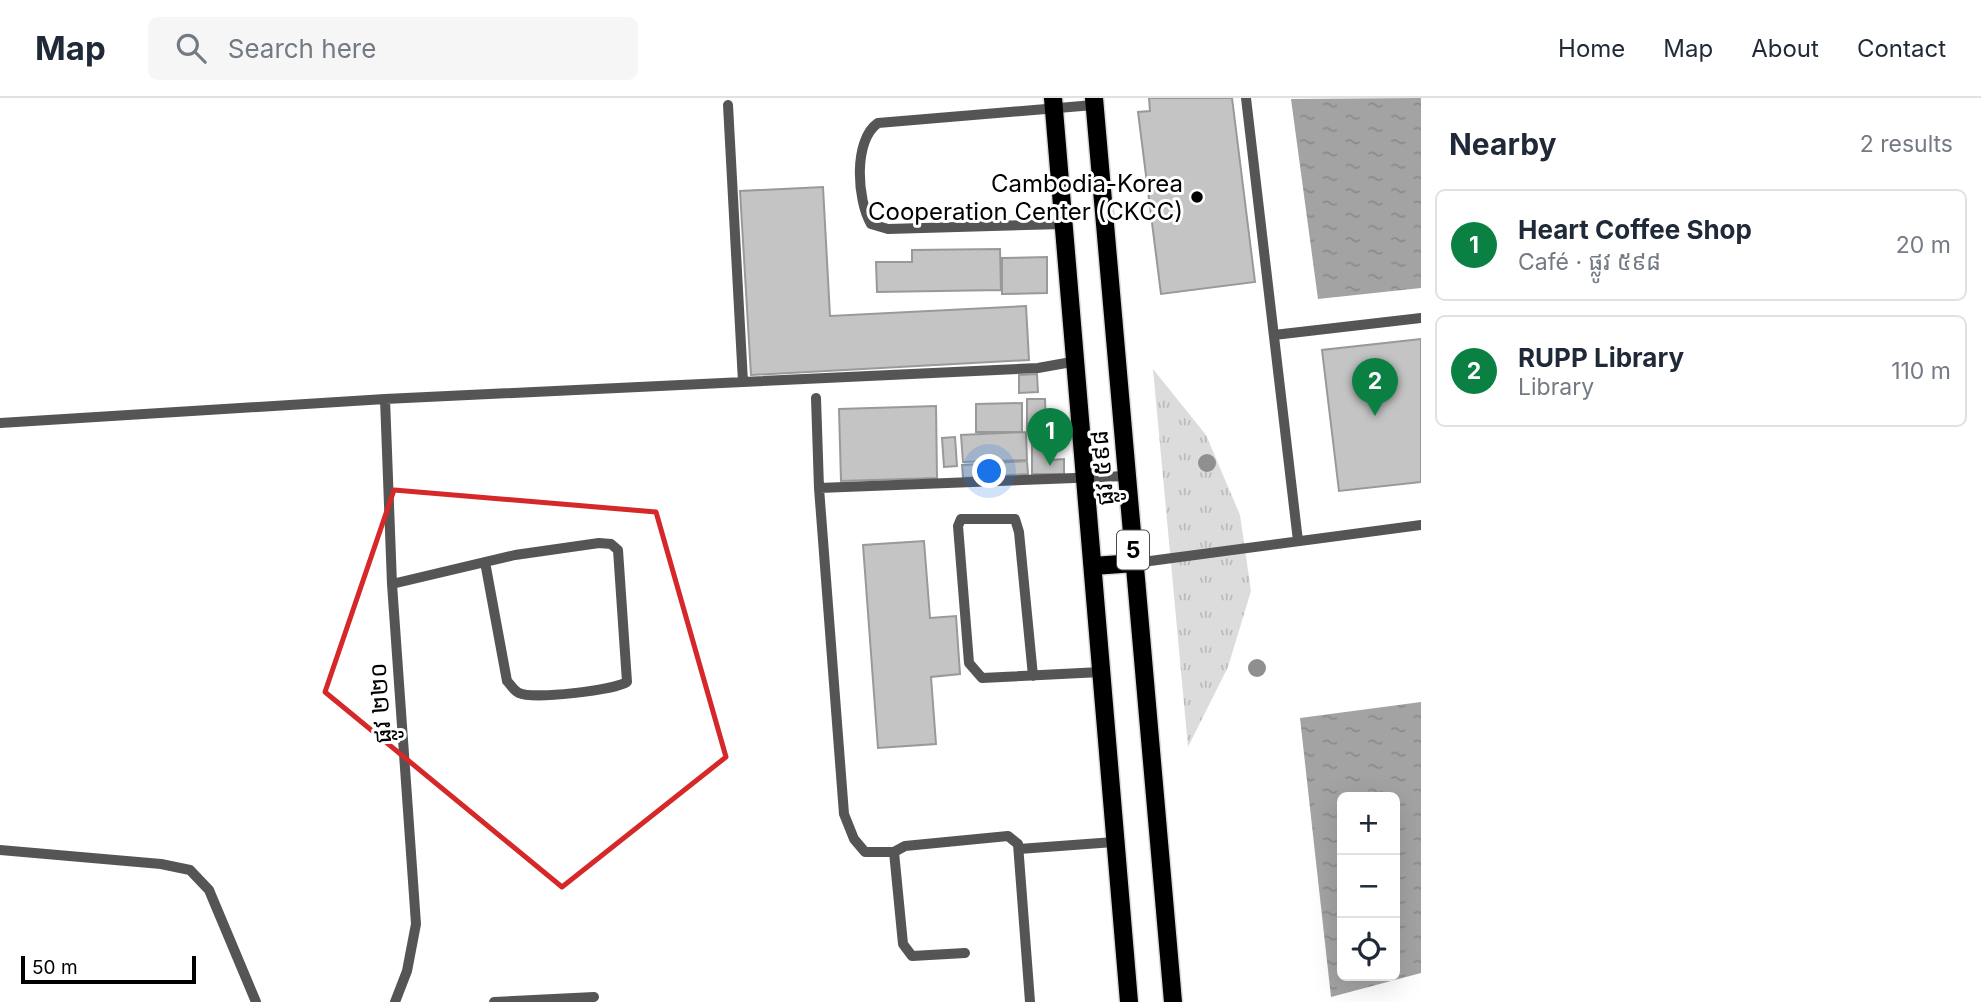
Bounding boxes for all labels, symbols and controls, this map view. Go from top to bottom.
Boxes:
search box [148,17,638,80]
text: Map [35,28,106,68]
icon: search [172,29,210,67]
text: Search here [228,33,376,64]
text: Home [1558,34,1625,63]
text: Map [1663,34,1713,63]
text: About [1751,34,1819,63]
text: Contact [1857,34,1946,63]
text: Nearby [1449,126,1557,162]
text: 2 results [1860,130,1953,158]
place label: Cambodia-Korea Cooperation Center (CKCC) [868,169,1183,226]
marker: Cambodia-Korea Cooperation Center (CKCC) [1189,189,1205,205]
text: Heart Coffee Shop [1518,214,1752,245]
text: 1 [1469,231,1479,259]
text: 20 m [1896,231,1951,259]
text: Café · ផ្លូវ ៥៩៨ [1518,248,1661,276]
text: RUPP Library [1518,342,1684,373]
text: 2 [1467,357,1481,385]
text: 110 m [1891,357,1951,385]
pin: 2 [1352,358,1398,416]
text: Library [1518,373,1594,401]
pin: 1 [1027,408,1073,466]
street label: ផ្លូវ ៥៩៨ [1084,428,1128,507]
your location [972,454,1006,488]
road number: 5 [1117,530,1149,570]
street label: ផ្លូវ ២២០ [363,661,405,744]
map controls [1337,792,1400,981]
button: + [1337,792,1400,855]
button: − [1337,855,1400,918]
button: locate [1337,918,1400,981]
scale bar [21,953,196,985]
text: 50 m [32,956,78,979]

